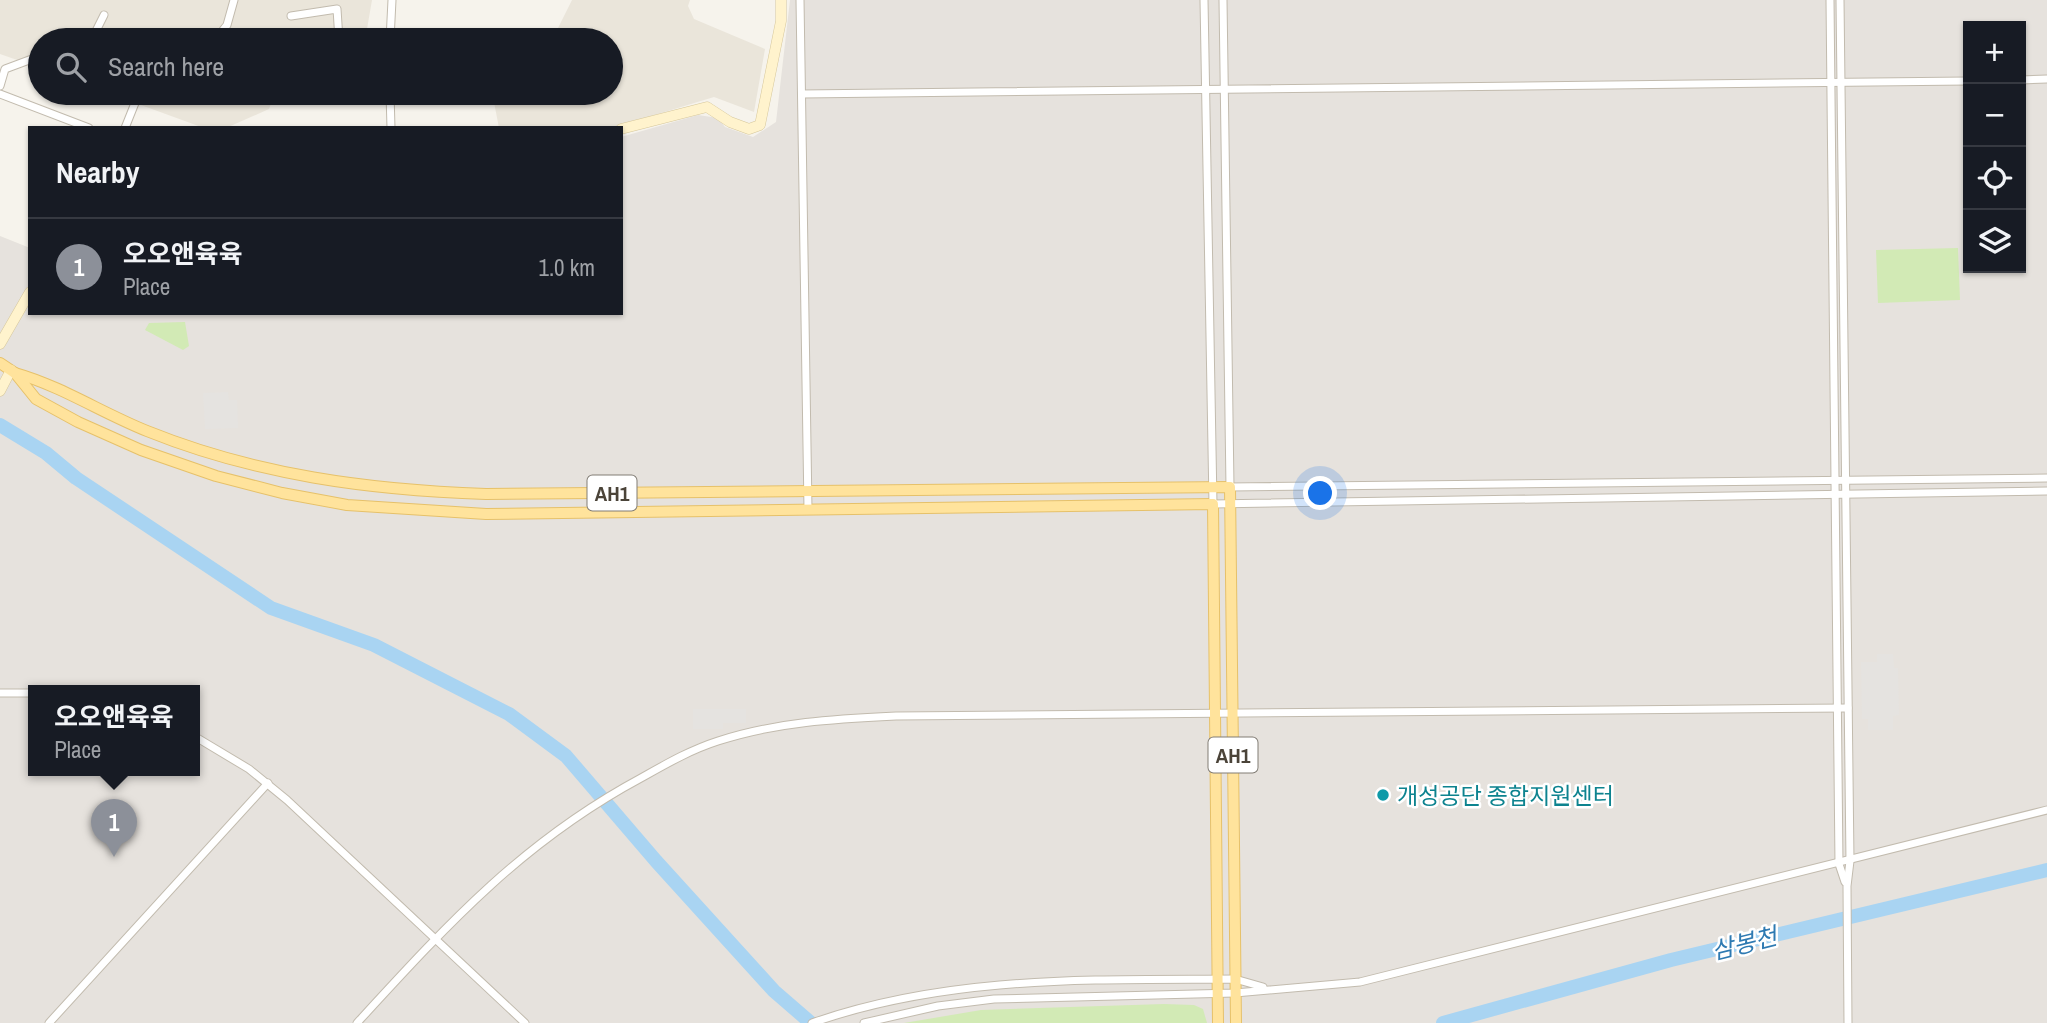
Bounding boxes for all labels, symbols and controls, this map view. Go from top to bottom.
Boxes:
map controls [1963,21,2026,273]
button: + [1963,21,2026,84]
search box [28,28,623,105]
icon: search [52,48,90,86]
text: Search here [108,49,224,84]
button: − [1963,84,2026,147]
button: locate [1963,147,2026,210]
text: Nearby [56,152,139,192]
button: layers [1963,210,2026,273]
text: 오오앤육육 [123,236,243,271]
text: 1 [74,252,84,283]
text: 1.0 km [538,252,595,283]
text: Place [123,271,170,302]
road number: AH1 [588,476,636,510]
your location [1303,476,1337,510]
popup [28,685,200,776]
text: 오오앤육육 [54,699,174,734]
text: Place [54,734,101,765]
road number: AH1 [1208,738,1258,772]
place label: 개성공단 종합지원센터 [1397,780,1614,811]
marker: 개성공단 종합지원센터 [1375,787,1391,803]
pin: 1 [91,799,137,857]
water label: 삼봉천 [1708,919,1783,967]

